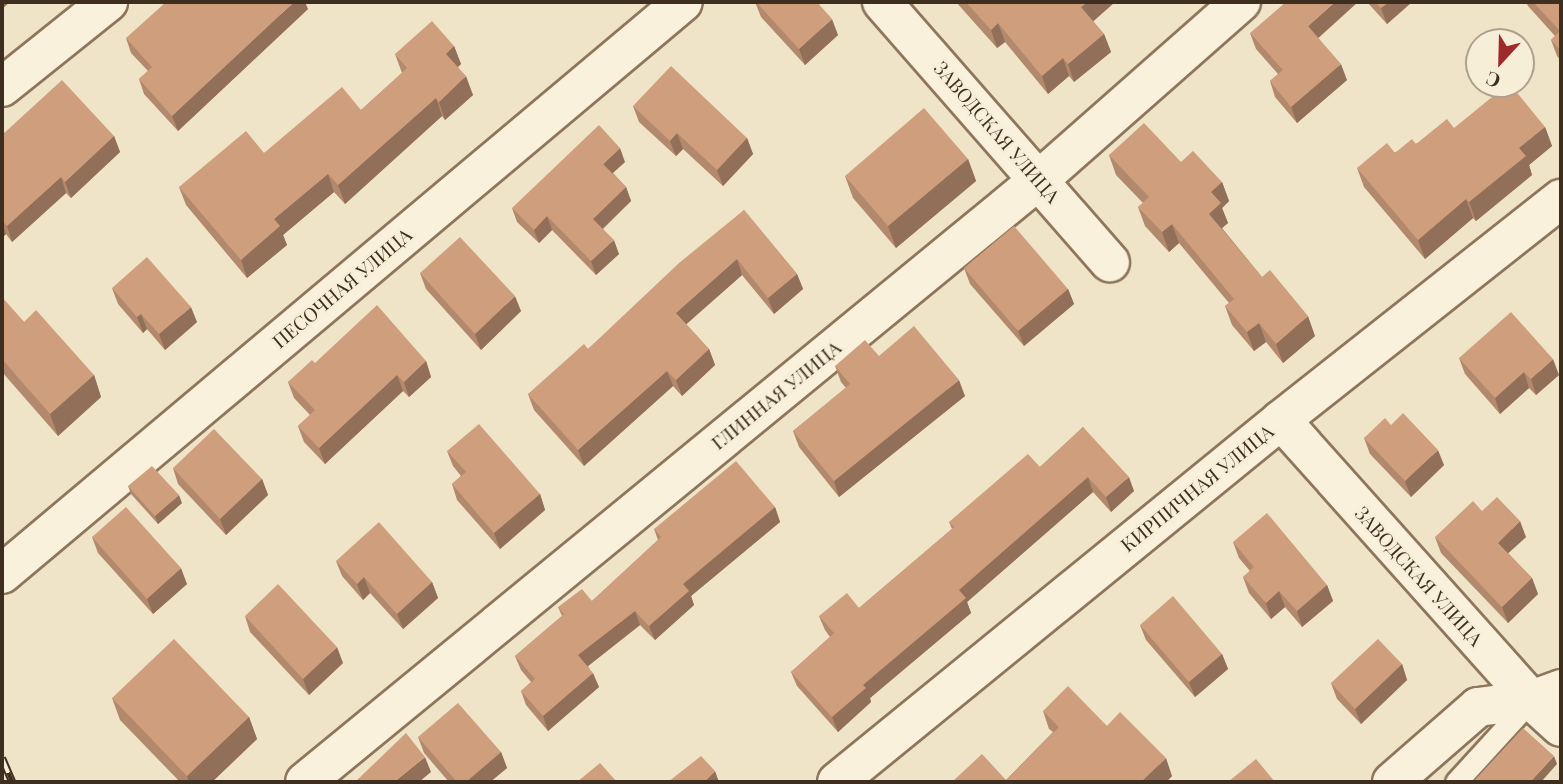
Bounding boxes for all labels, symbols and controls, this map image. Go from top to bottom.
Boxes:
north arrow [1465,28,1535,98]
street label: ЗАВОДСКАЯ УЛИЦА [929,57,1065,207]
text: С [1482,66,1504,95]
street label: ПЕСОЧНАЯ УЛИЦА [268,223,416,353]
street label: ГЛИННАЯ УЛИЦА [707,336,845,454]
street label: КИРПИЧНАЯ УЛИЦА [1116,420,1278,556]
street label: ЗАВОДСКАЯ УЛИЦА [1350,502,1488,650]

